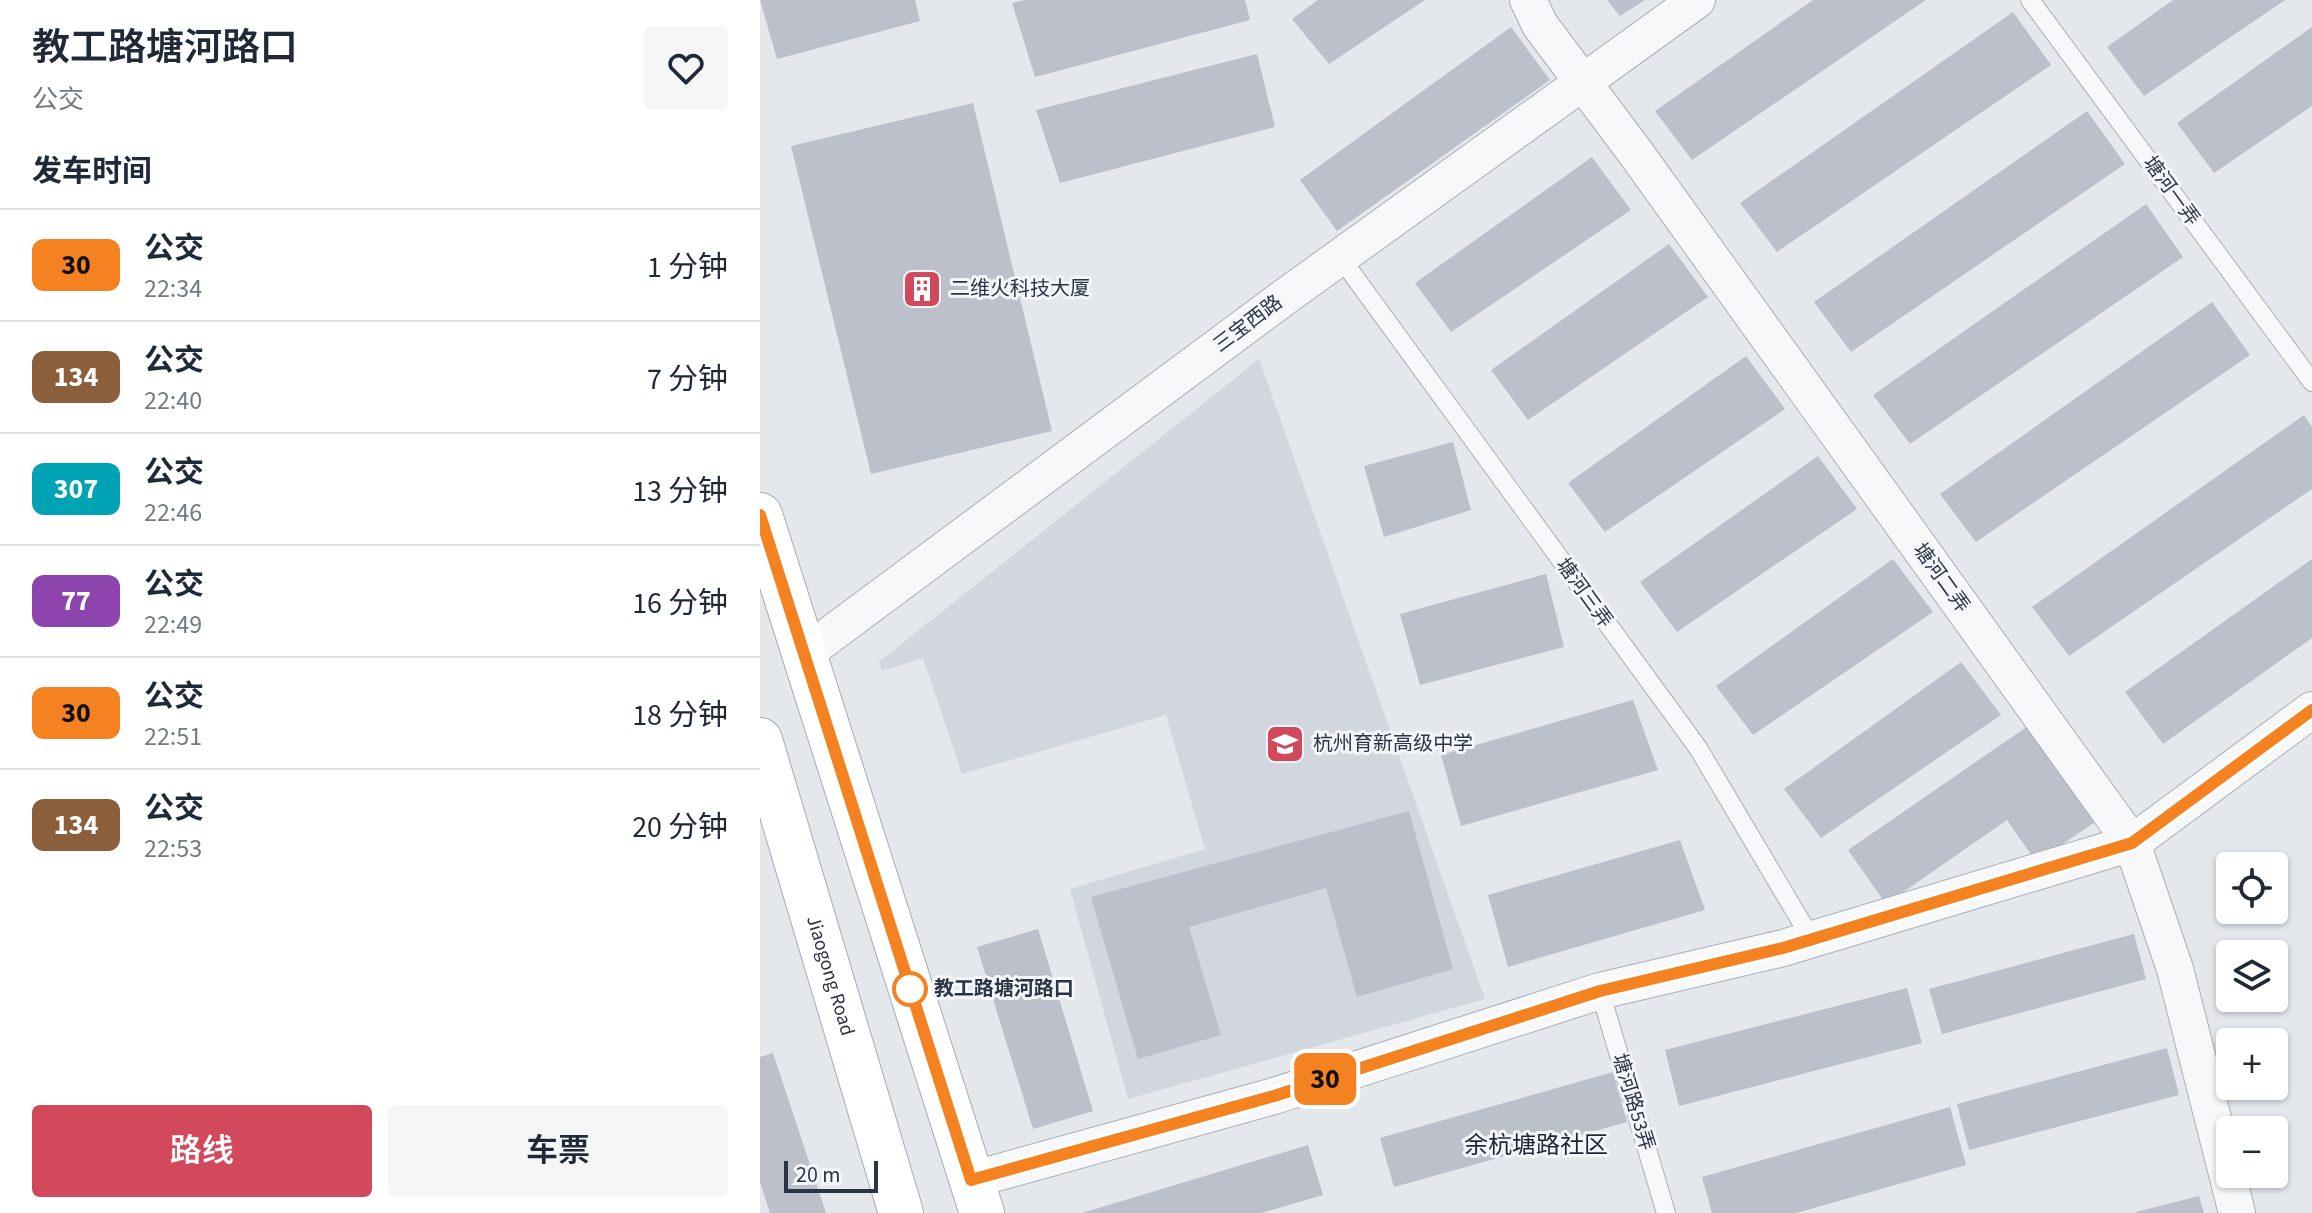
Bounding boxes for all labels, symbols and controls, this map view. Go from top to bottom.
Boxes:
text: 教工路塘河路口 [32,21,298,75]
button: heart [644,26,728,110]
text: 公交 [32,81,84,118]
text: 发车时间 [32,150,152,193]
street label: 塘河一弄 [2136,150,2206,232]
text: 公交 [144,227,204,270]
text: 30 [61,245,91,285]
text: 1 分钟 [647,246,728,289]
building icon: 二维火科技大厦 [901,268,943,310]
text: 22:34 [144,270,202,307]
place label: 二维火科技大厦 [950,275,1090,303]
street label: 三宝西路 [1208,289,1288,359]
text: 公交 [144,339,204,382]
text: 134 [54,357,98,397]
text: 7 分钟 [647,358,728,401]
text: 22:40 [144,382,202,419]
text: 公交 [144,451,204,494]
text: 307 [54,469,98,509]
text: 13 分钟 [632,470,728,513]
text: 22:46 [144,494,202,531]
street label: 塘河二弄 [1906,537,1976,619]
street label: 塘河三弄 [1549,552,1619,634]
text: 公交 [144,563,204,606]
text: 77 [61,581,91,621]
text: 16 分钟 [632,582,728,625]
text: 22:49 [144,606,202,643]
text: 公交 [144,675,204,718]
text: 30 [61,693,91,733]
text: 18 分钟 [632,694,728,737]
text: 22:51 [144,718,202,755]
school or university icon: 杭州育新高级中学 [1264,723,1306,765]
place label: 杭州育新高级中学 [1313,730,1473,758]
text: 公交 [144,787,204,830]
text: 134 [54,805,98,845]
text: 20 分钟 [632,806,728,849]
text: 22:53 [144,830,202,867]
map controls [2216,852,2288,1188]
button: locate [2216,852,2288,924]
street label: Jiaogong Road [799,912,861,1039]
button: layers [2216,940,2288,1012]
marker: 教工路塘河路口 [893,972,927,1006]
place label: 教工路塘河路口 [934,975,1074,1003]
button: + [2216,1028,2288,1100]
street label: 塘河路53弄 [1605,1050,1661,1154]
line badge: 30 [1289,1053,1361,1105]
text: 30 [1310,1059,1340,1099]
button: 路线 [32,1105,372,1197]
button: 车票 [388,1105,728,1197]
button: − [2216,1116,2288,1188]
district label: 余杭塘路社区 [1464,1128,1608,1163]
scale bar [784,1157,878,1193]
text: 20 m [796,1159,841,1191]

